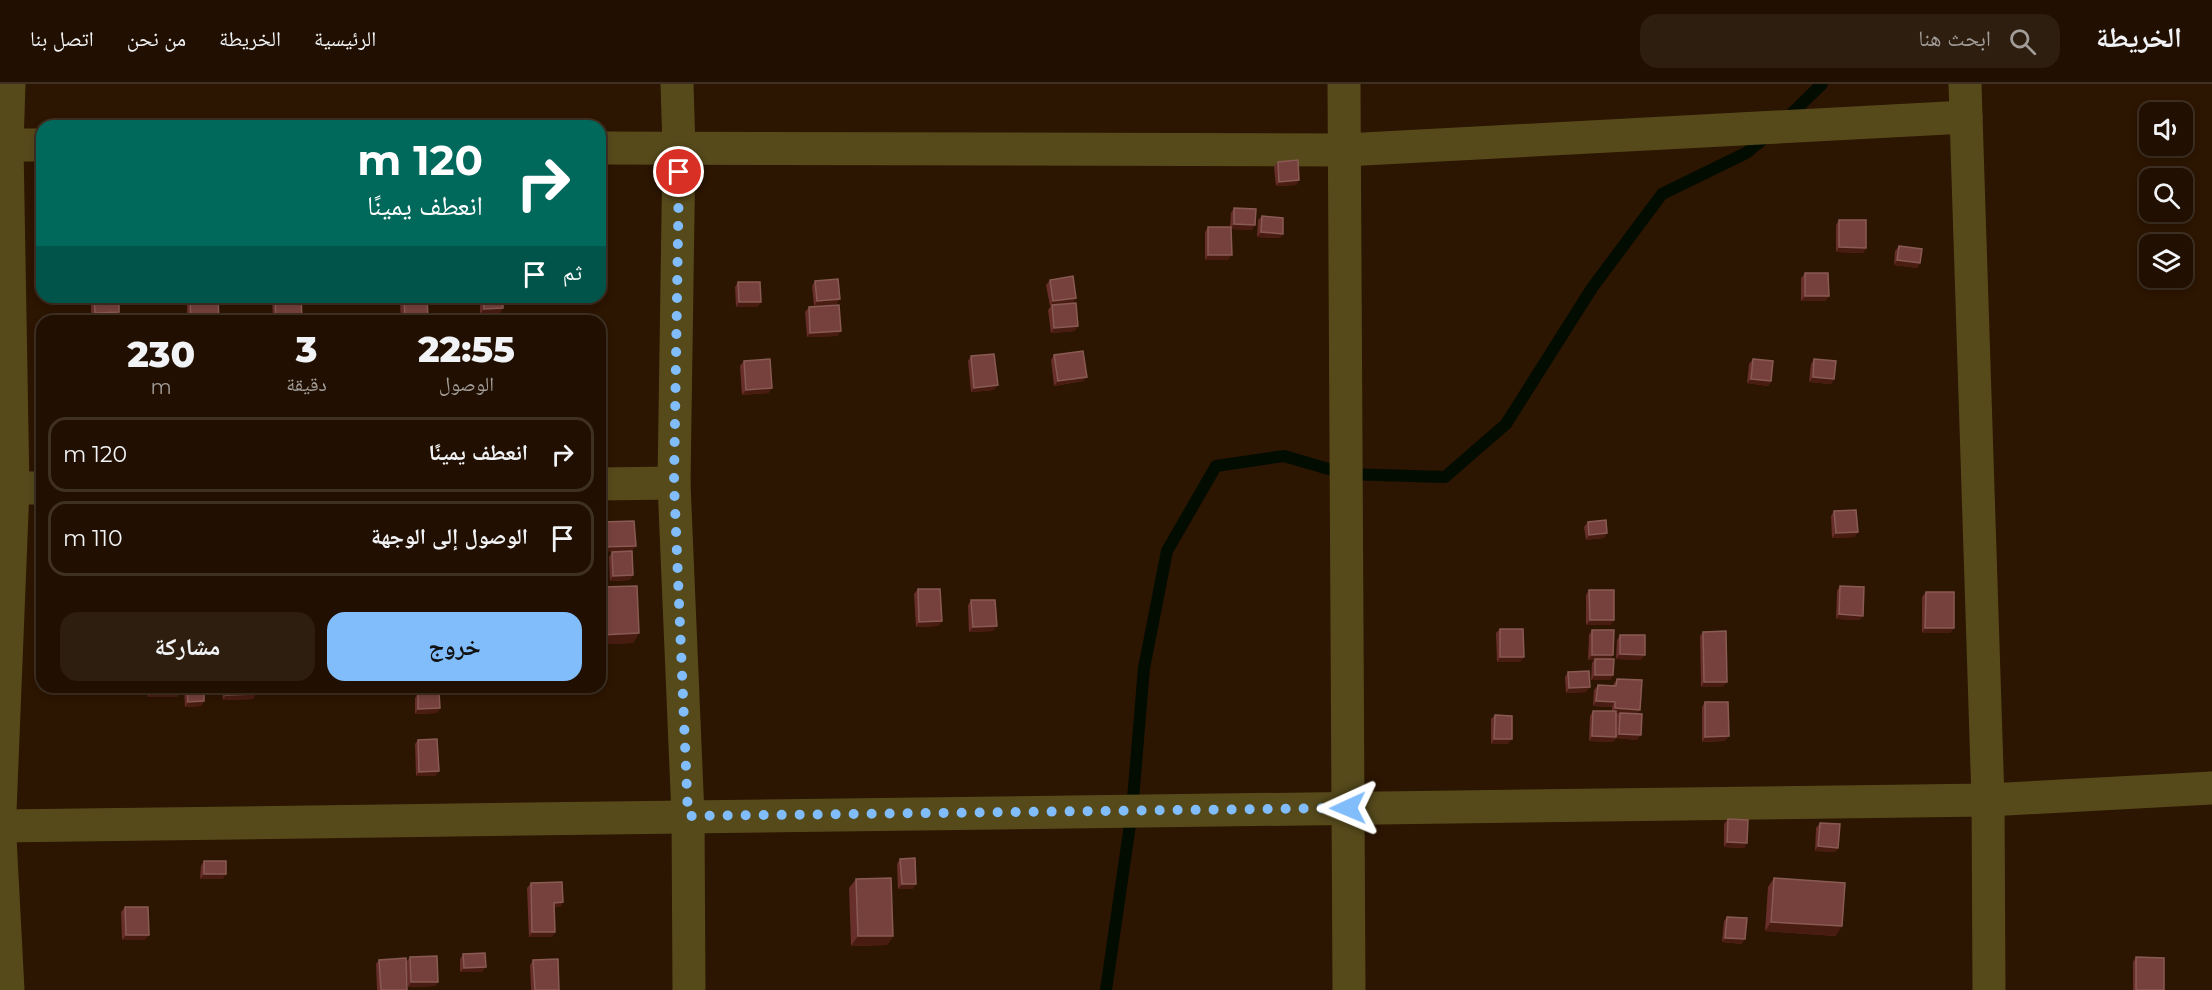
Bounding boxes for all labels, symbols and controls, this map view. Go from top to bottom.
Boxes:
search box [1640,14,2060,68]
text: الخريطة [2096,20,2182,54]
text: ابحث هنا [1918,25,1991,52]
icon: search [2006,25,2039,58]
text: اتصل بنا [30,26,94,51]
text: من نحن [127,26,186,51]
text: الخريطة [219,26,281,51]
text: الرئيسية [314,26,376,51]
map controls [2139,102,2193,288]
button: sound [2139,102,2193,156]
text: 120 m [357,134,483,186]
icon: right [504,144,582,222]
pin [653,146,704,197]
icon: arrive [662,155,695,188]
button: search [2139,168,2193,222]
text: انعطف يمينًا [367,189,483,222]
button: layers [2139,234,2193,288]
icon: arrive [518,258,551,291]
text: ثم [563,259,582,286]
text: 3 [296,327,317,371]
text: 22:55 [418,327,515,371]
text: 230 [127,332,195,376]
text: دقيقة [286,372,327,396]
text: الوصول [439,372,494,396]
text: m [151,375,172,399]
icon: right [546,438,579,471]
text: انعطف يمينًا [428,439,528,466]
text: 120 m [63,441,127,468]
icon: arrive [546,522,579,555]
text: الوصول إلى الوجهة [371,523,528,550]
text: 110 m [63,525,123,552]
button: مشاركة [60,612,315,681]
button: خروج [327,612,582,681]
position arrow [1316,776,1380,840]

